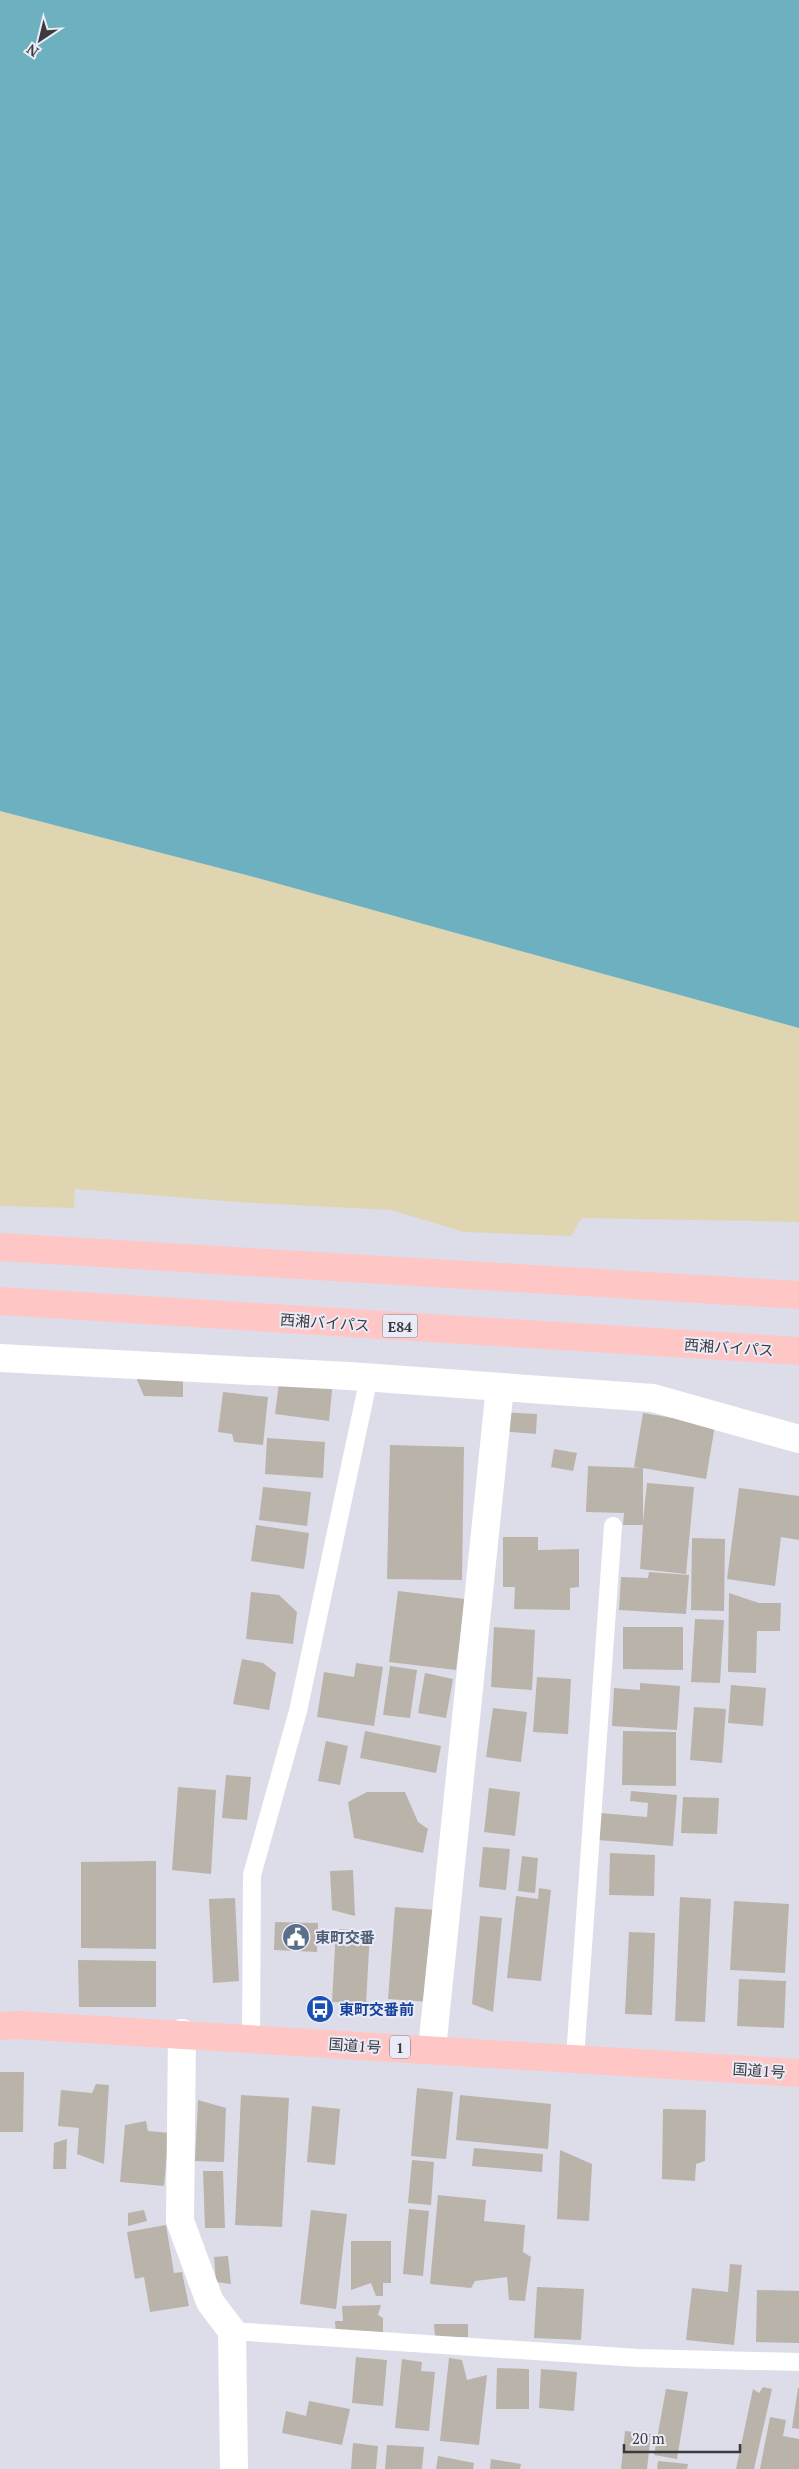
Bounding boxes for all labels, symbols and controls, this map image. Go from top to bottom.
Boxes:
north arrow [15,15,65,65]
text: N [22,40,42,62]
street label: 西湘バイパス [280,1309,370,1335]
road number: E84 [382,1314,418,1338]
street label: 西湘バイパス [684,1334,774,1360]
public building icon: 東町交番 [281,1922,311,1952]
place label: 東町交番 [315,1927,375,1947]
bus stop icon: 東町交番前 [305,1994,335,2024]
place label: 東町交番前 [339,1999,414,2019]
street label: 国道1号 [328,2033,382,2057]
road number: 1 [390,2035,410,2058]
street label: 国道1号 [732,2058,786,2082]
scale bar [624,2422,740,2454]
text: 20 m [632,2428,665,2448]

